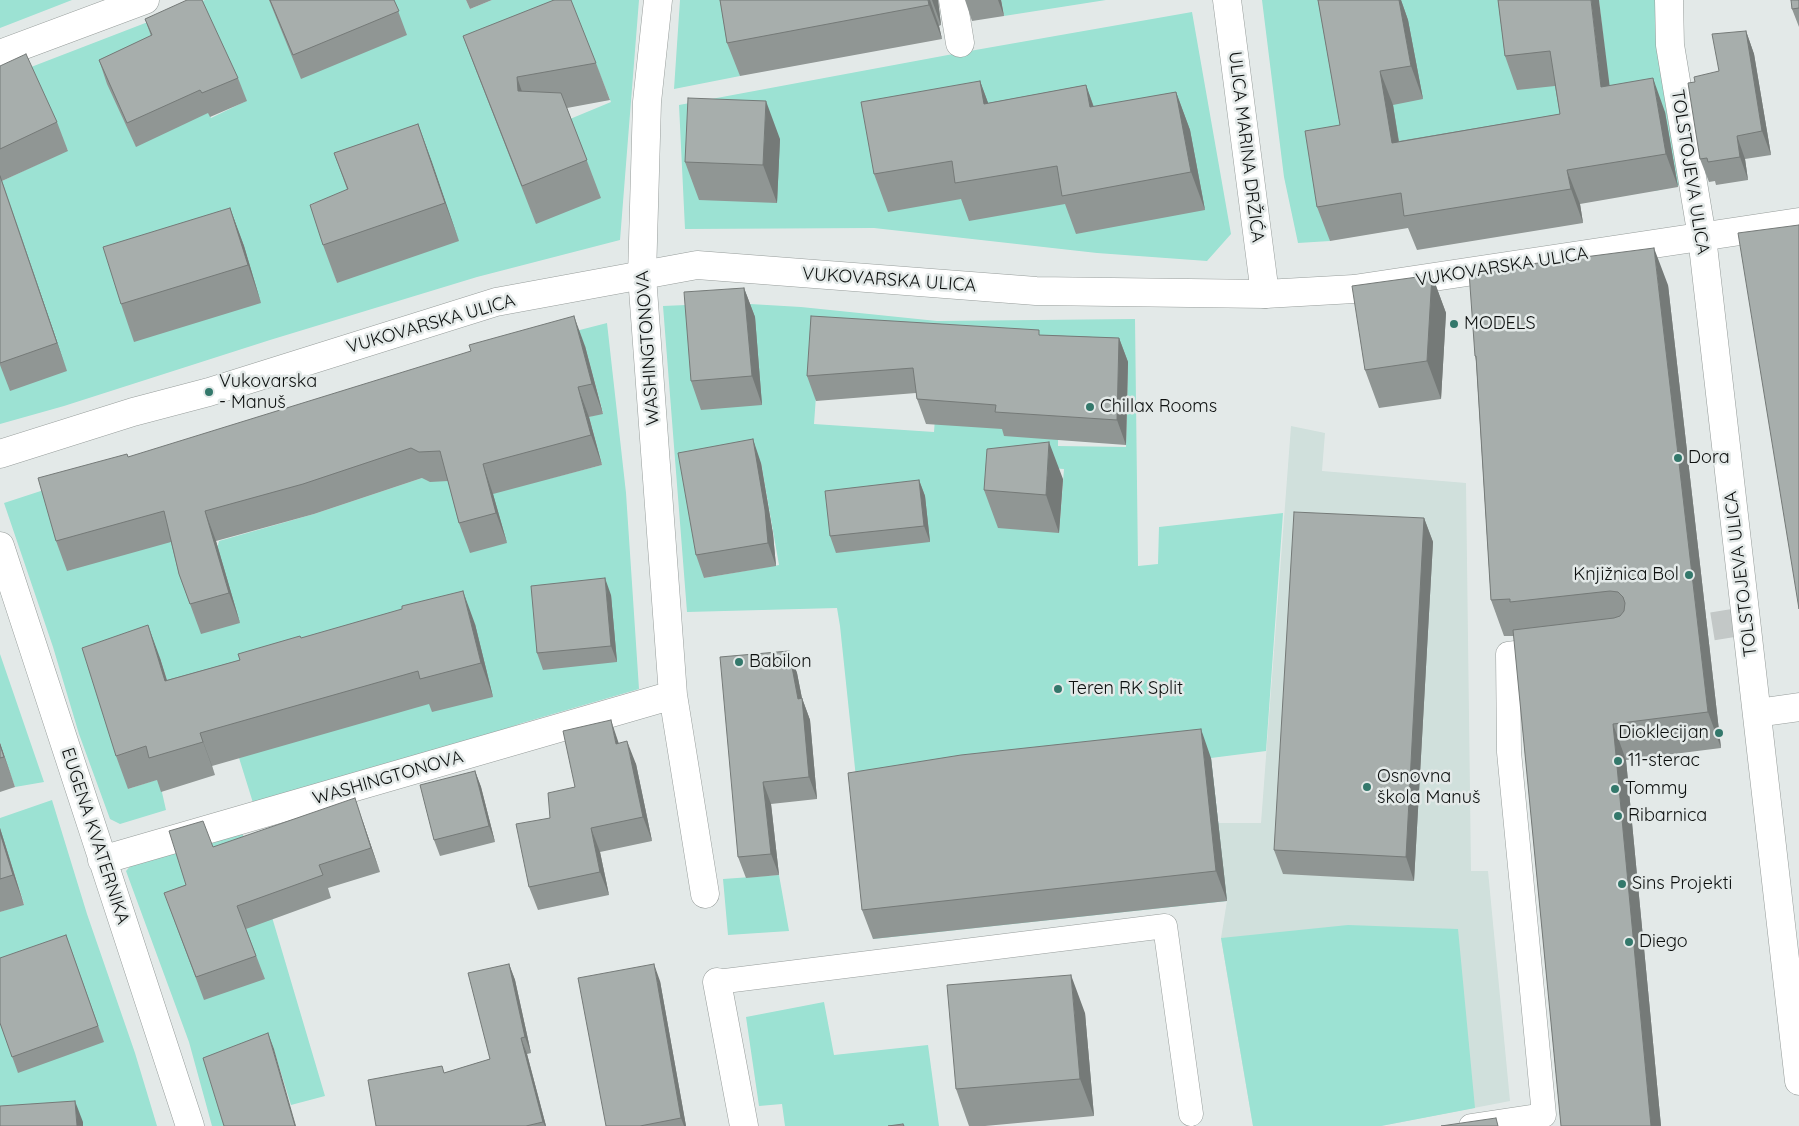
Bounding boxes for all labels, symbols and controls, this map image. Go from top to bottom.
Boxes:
street label: ULICA MARINA DRŽIĆA [1224,50,1268,244]
street label: TOLSTOJEVA ULICA [1666,88,1714,256]
street label: VUKOVARSKA ULICA [1414,243,1590,291]
street label: VUKOVARSKA ULICA [801,263,977,297]
street label: WASHINGTONOVA [632,270,664,426]
street label: VUKOVARSKA ULICA [344,290,518,358]
place label: MODELS [1464,313,1536,335]
marker: MODELS [1448,318,1460,330]
place label: Vukovarska - Manuš [219,371,317,414]
marker: Vukovarska - Manuš [203,386,215,398]
place label: Chillax Rooms [1100,396,1217,418]
marker: Chillax Rooms [1084,401,1096,413]
place label: Dora [1688,447,1730,469]
marker: Dora [1672,452,1684,464]
street label: TOLSTOJEVA ULICA [1720,490,1762,658]
place label: Knjižnica Bol [1573,564,1679,586]
marker: Knjižnica Bol [1683,569,1695,581]
place label: Babilon [749,651,812,673]
marker: Babilon [733,656,745,668]
place label: Teren RK Split [1068,678,1183,700]
marker: Teren RK Split [1052,683,1064,695]
place label: Dioklecijan [1618,722,1709,744]
marker: Dioklecijan [1713,727,1725,739]
street label: EUGENA KVATERNIKA [56,745,134,927]
street label: WASHINGTONOVA [310,746,466,810]
place label: 11-sterac [1628,750,1700,772]
marker: 11-sterac [1612,755,1624,767]
place label: Osnovna škola Manuš [1377,766,1480,809]
place label: Tommy [1625,778,1688,800]
marker: Osnovna škola Manuš [1361,781,1373,793]
marker: Tommy [1609,783,1621,795]
place label: Ribarnica [1628,805,1707,827]
marker: Ribarnica [1612,810,1624,822]
place label: Sins Projekti [1632,873,1732,895]
marker: Sins Projekti [1616,878,1628,890]
place label: Diego [1639,931,1688,953]
marker: Diego [1623,936,1635,948]

